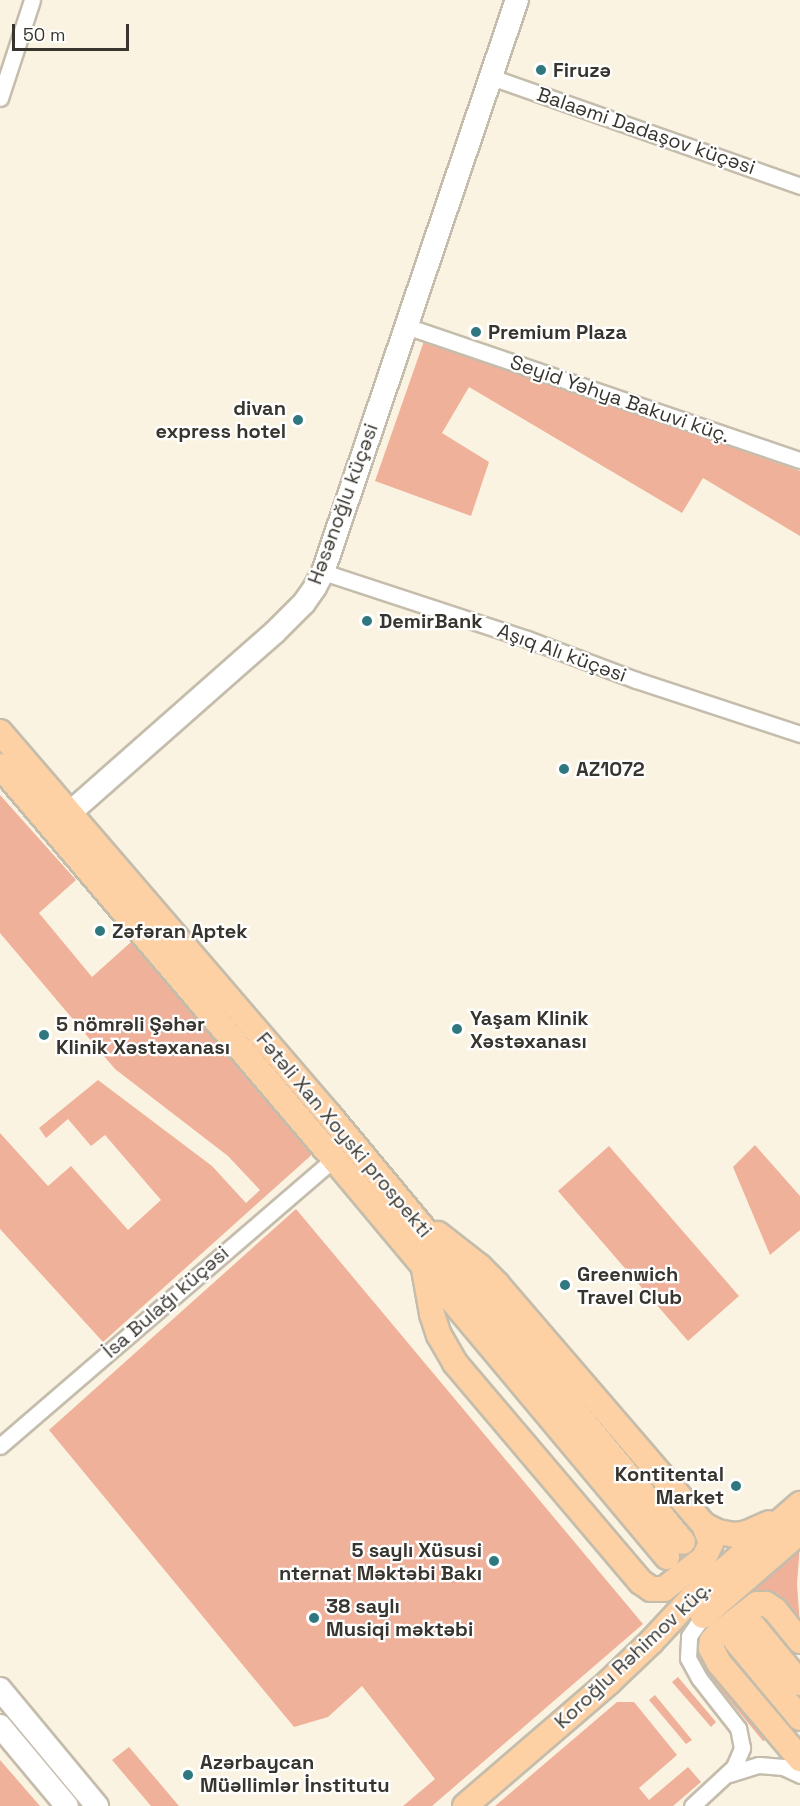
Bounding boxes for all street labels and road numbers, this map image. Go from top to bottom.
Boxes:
street label: Balaəmi Dadaşov küçəsi [534,82,758,180]
street label: Seyid Yəhya Bakuvi küç. [507,350,733,448]
street label: Həsənoğlu küçəsi [303,420,383,588]
street label: Aşıq Alı küçəsi [494,618,630,688]
street label: Fətəli Xan Xoyski prospekti [251,1028,437,1242]
street label: İsa Bulağı küçəsi [98,1241,234,1363]
street label: Koroğlu Rəhimov küç. [550,1576,716,1734]

